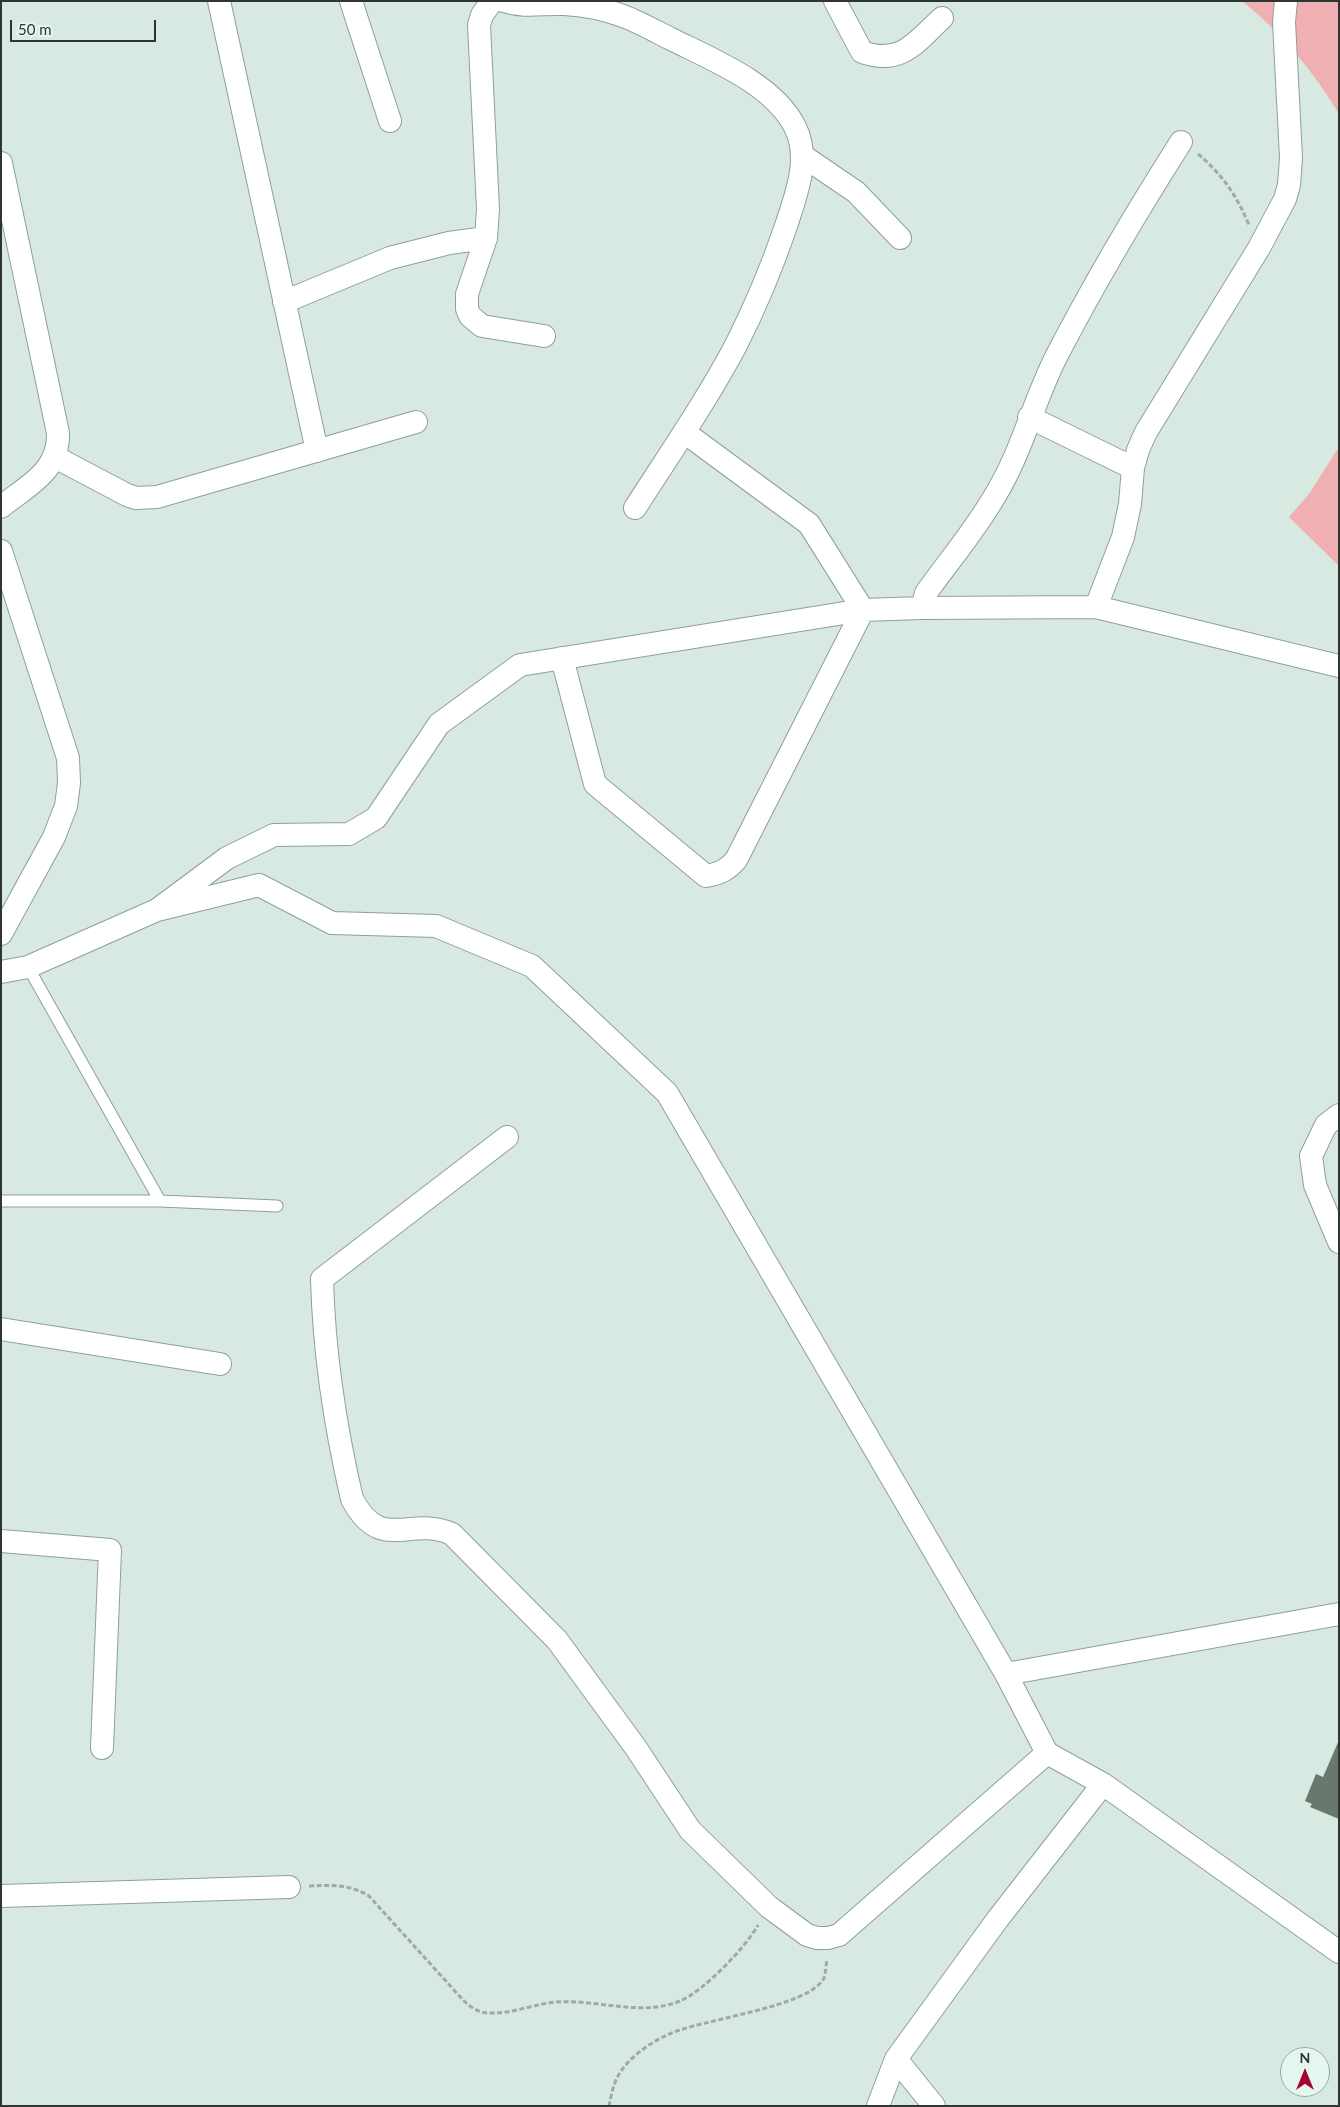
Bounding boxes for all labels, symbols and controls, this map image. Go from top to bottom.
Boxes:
scale bar [12,10,159,42]
text: 50 m [18,20,52,38]
north arrow [1280,2047,1330,2097]
text: N [1300,2049,1310,2066]

